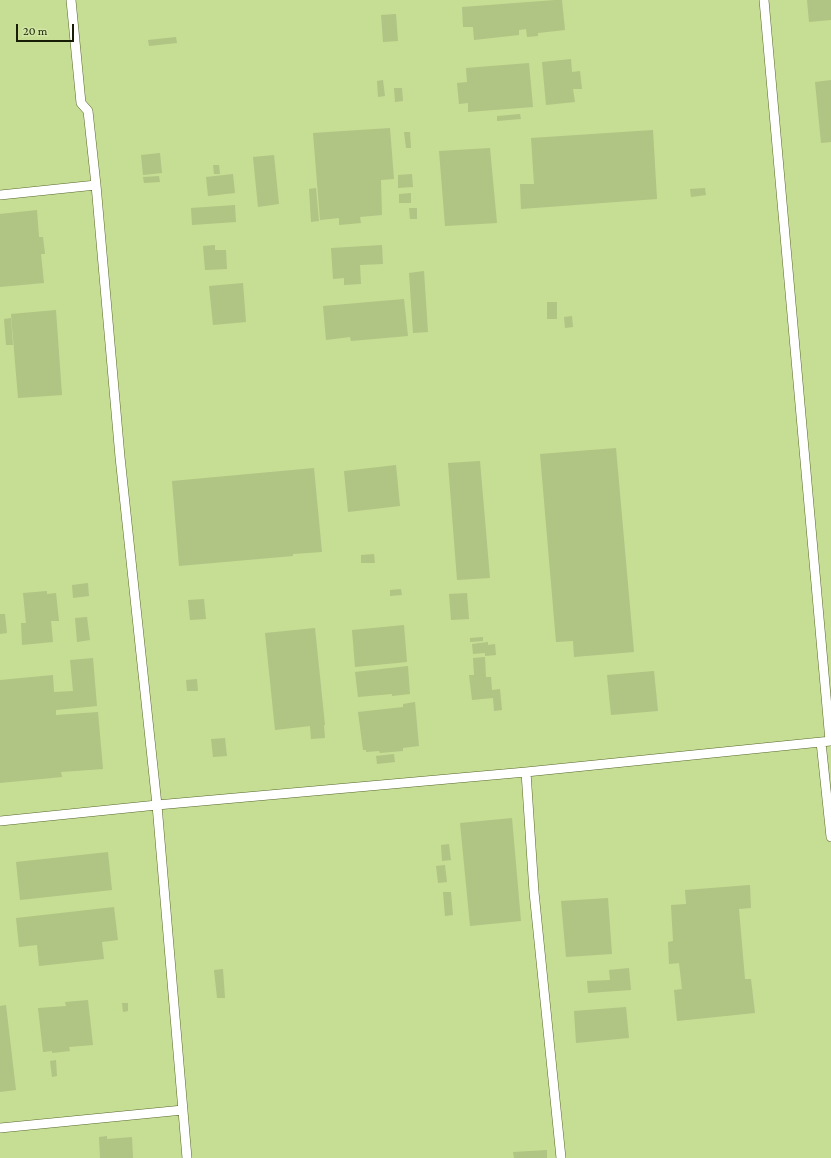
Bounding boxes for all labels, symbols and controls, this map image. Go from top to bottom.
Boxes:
scale bar [18,16,76,42]
text: 20 m [23,24,47,38]

